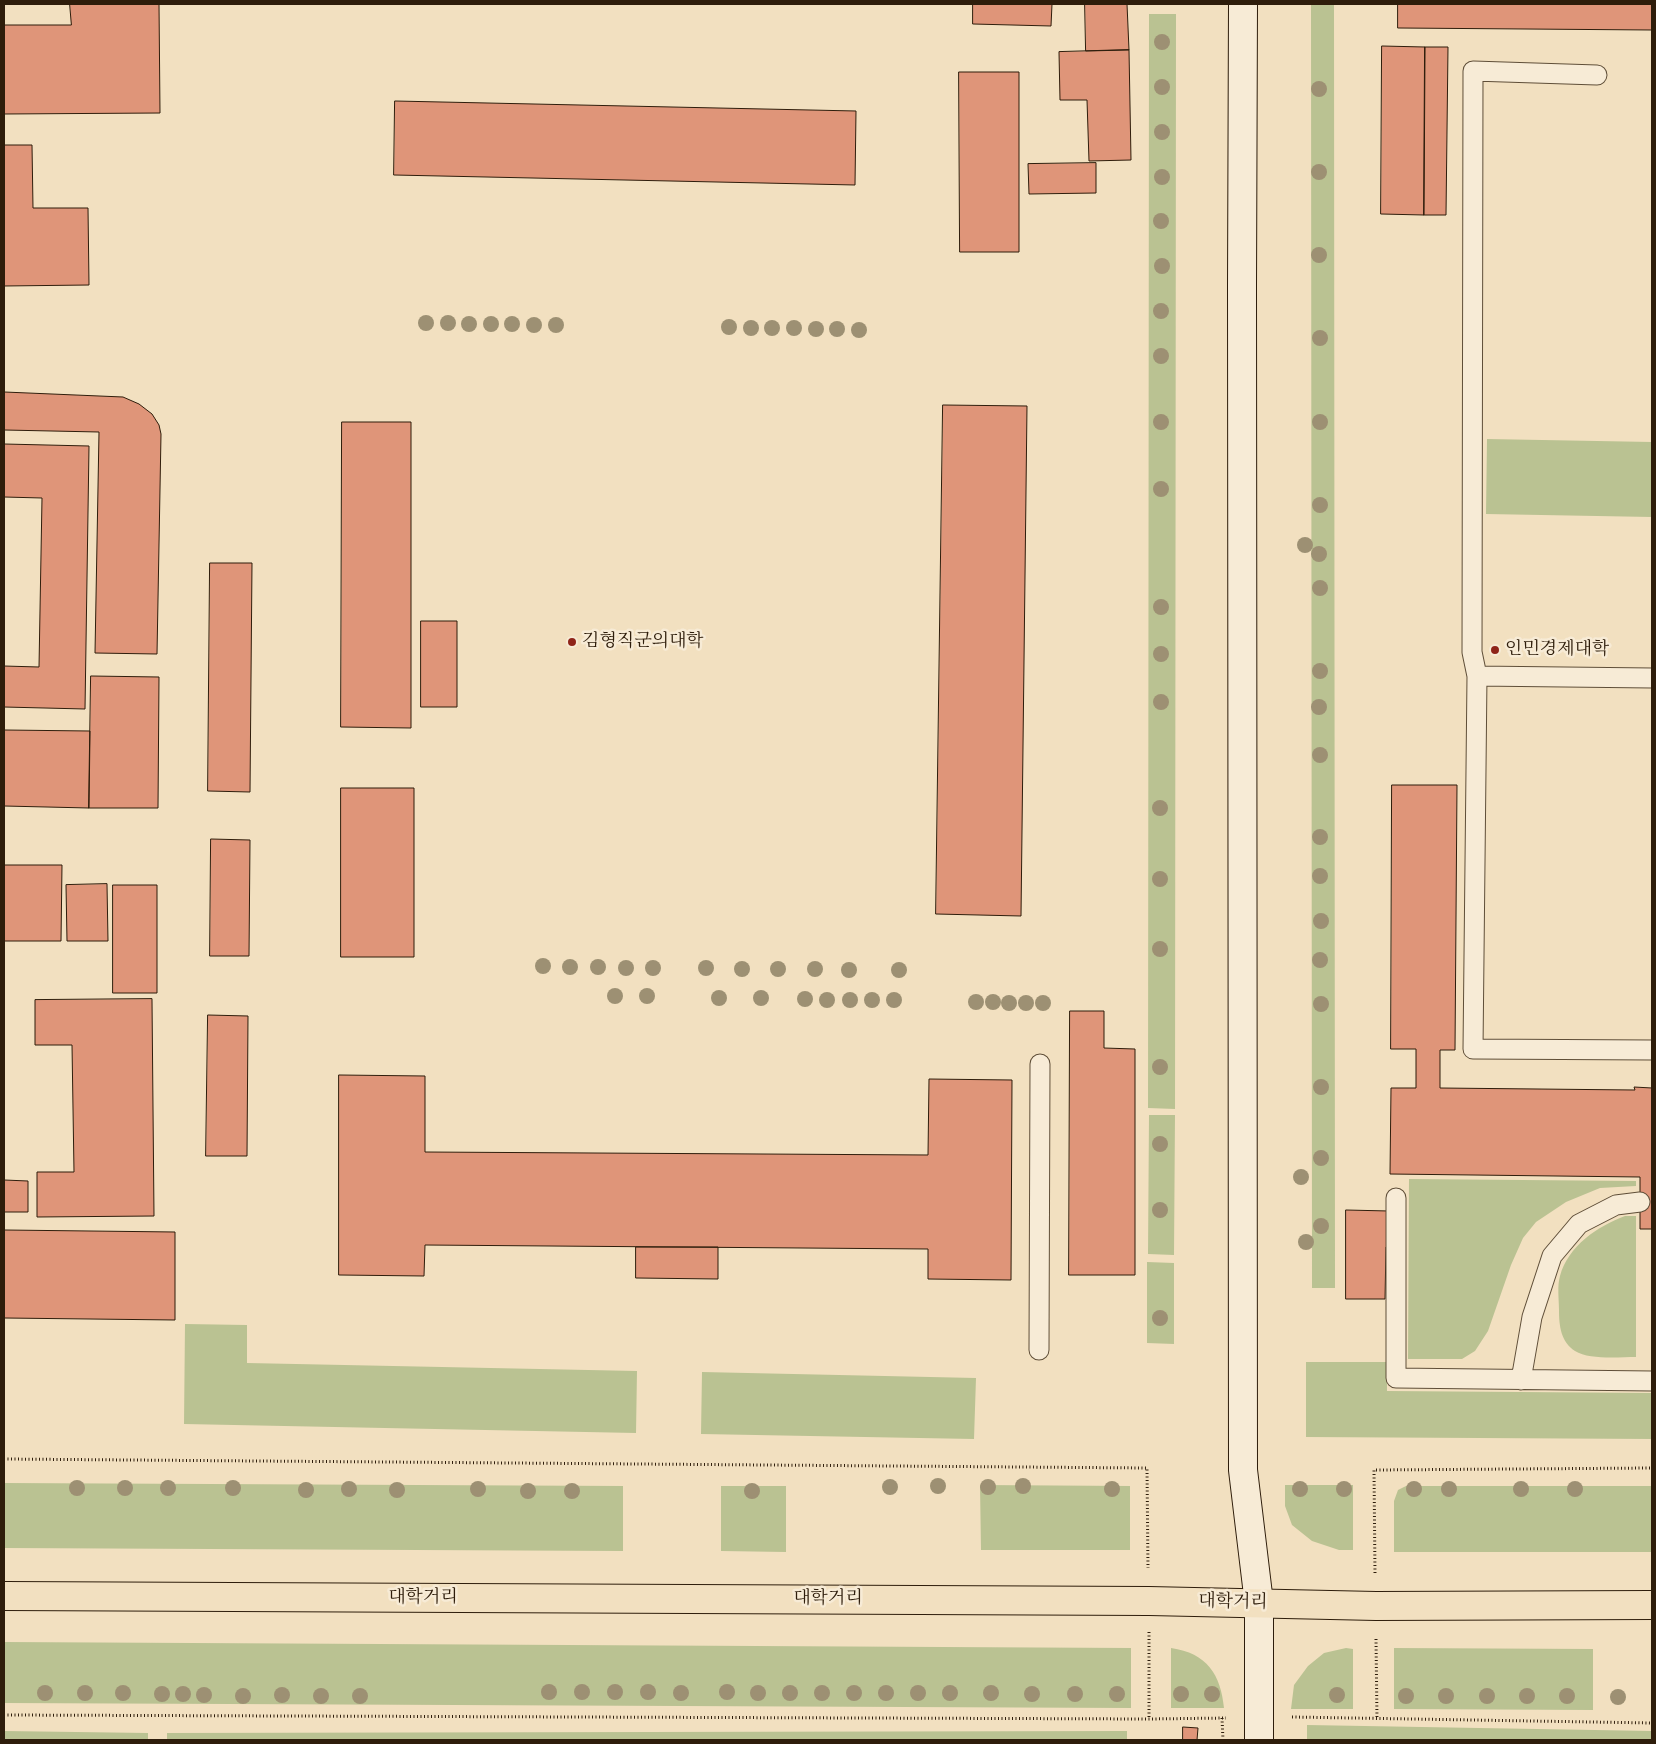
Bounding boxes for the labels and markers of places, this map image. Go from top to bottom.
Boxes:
place label: 김형직군의대학 [582,631,704,653]
marker: 김형직군의대학 [566,636,578,648]
place label: 인민경제대학 [1505,639,1609,661]
marker: 인민경제대학 [1489,644,1501,656]

